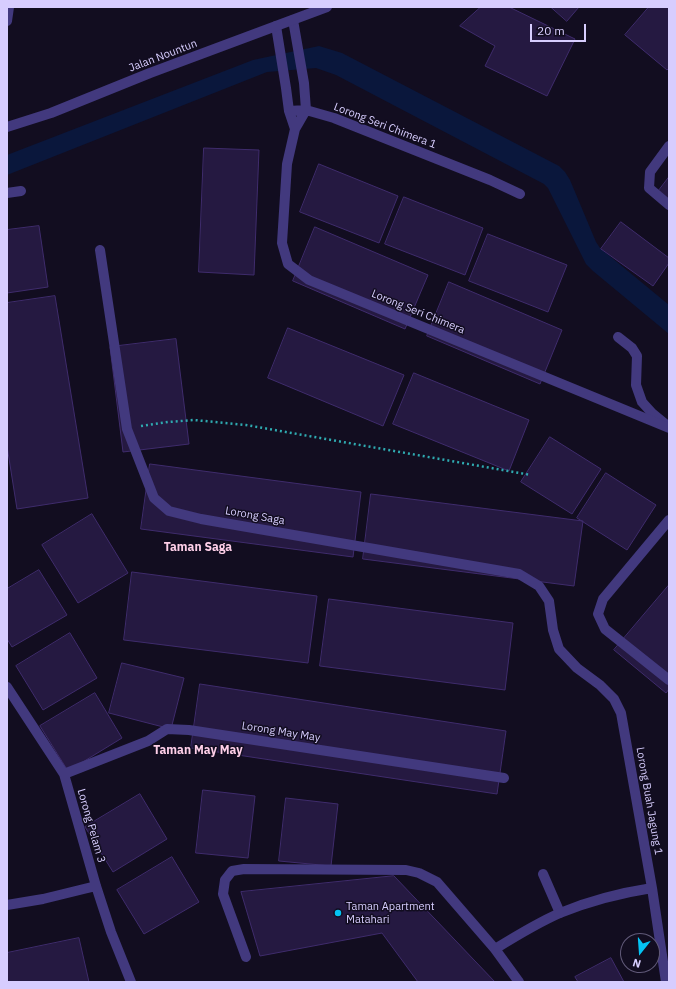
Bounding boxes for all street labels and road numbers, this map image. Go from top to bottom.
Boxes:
street label: Jalan Nountun [127,37,199,75]
street label: Lorong Seri Chimera 1 [332,100,438,152]
street label: Lorong Seri Chimera [369,287,467,337]
street label: Lorong Saga [224,504,286,528]
street label: Lorong May May [241,719,321,745]
street label: Lorong Buah Jagung 1 [633,746,665,856]
street label: Lorong Pelam 3 [74,787,108,865]

